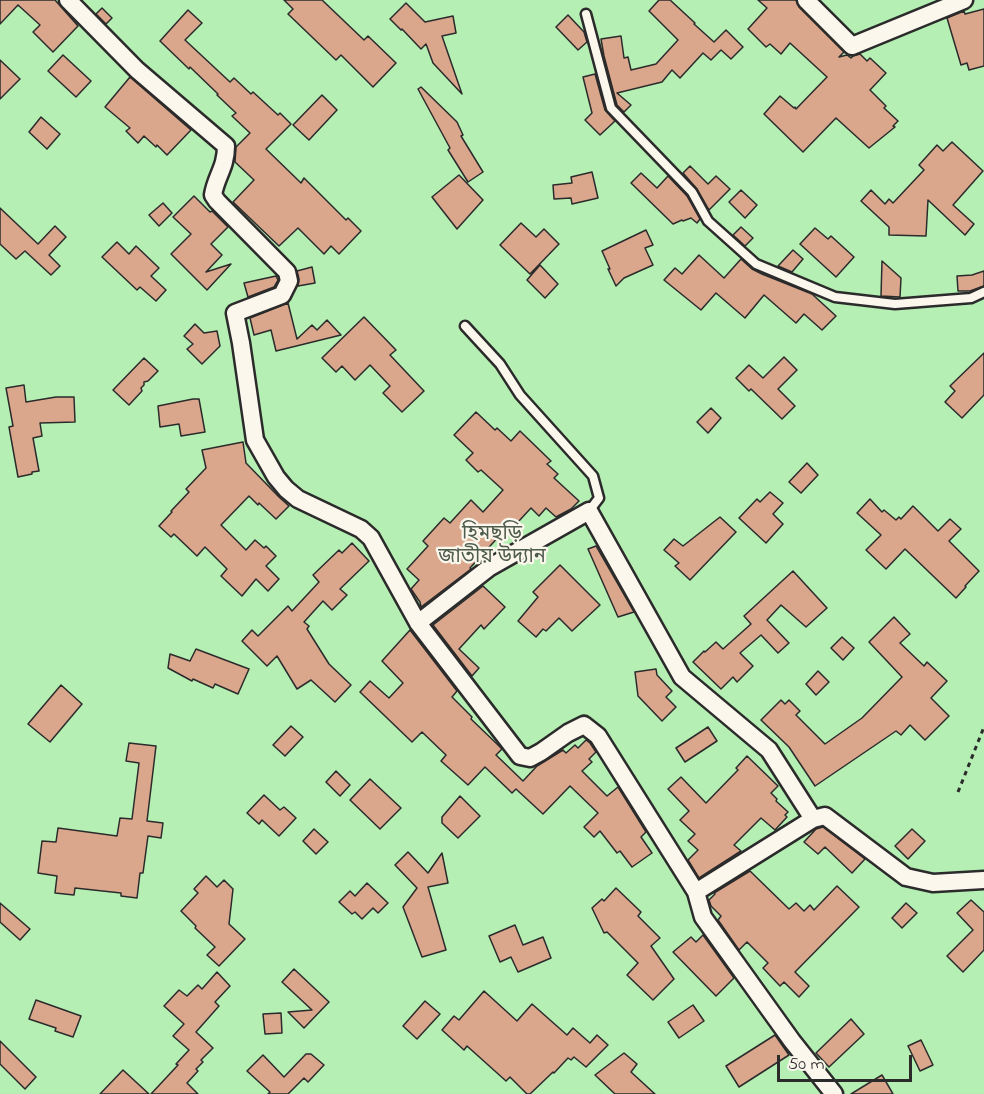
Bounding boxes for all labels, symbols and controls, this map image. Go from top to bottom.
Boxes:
park label: হিমছড়ি জাতীয় উদ্যান [438,524,546,571]
scale bar [780,1043,915,1081]
text: 50 m [788,1052,825,1078]

